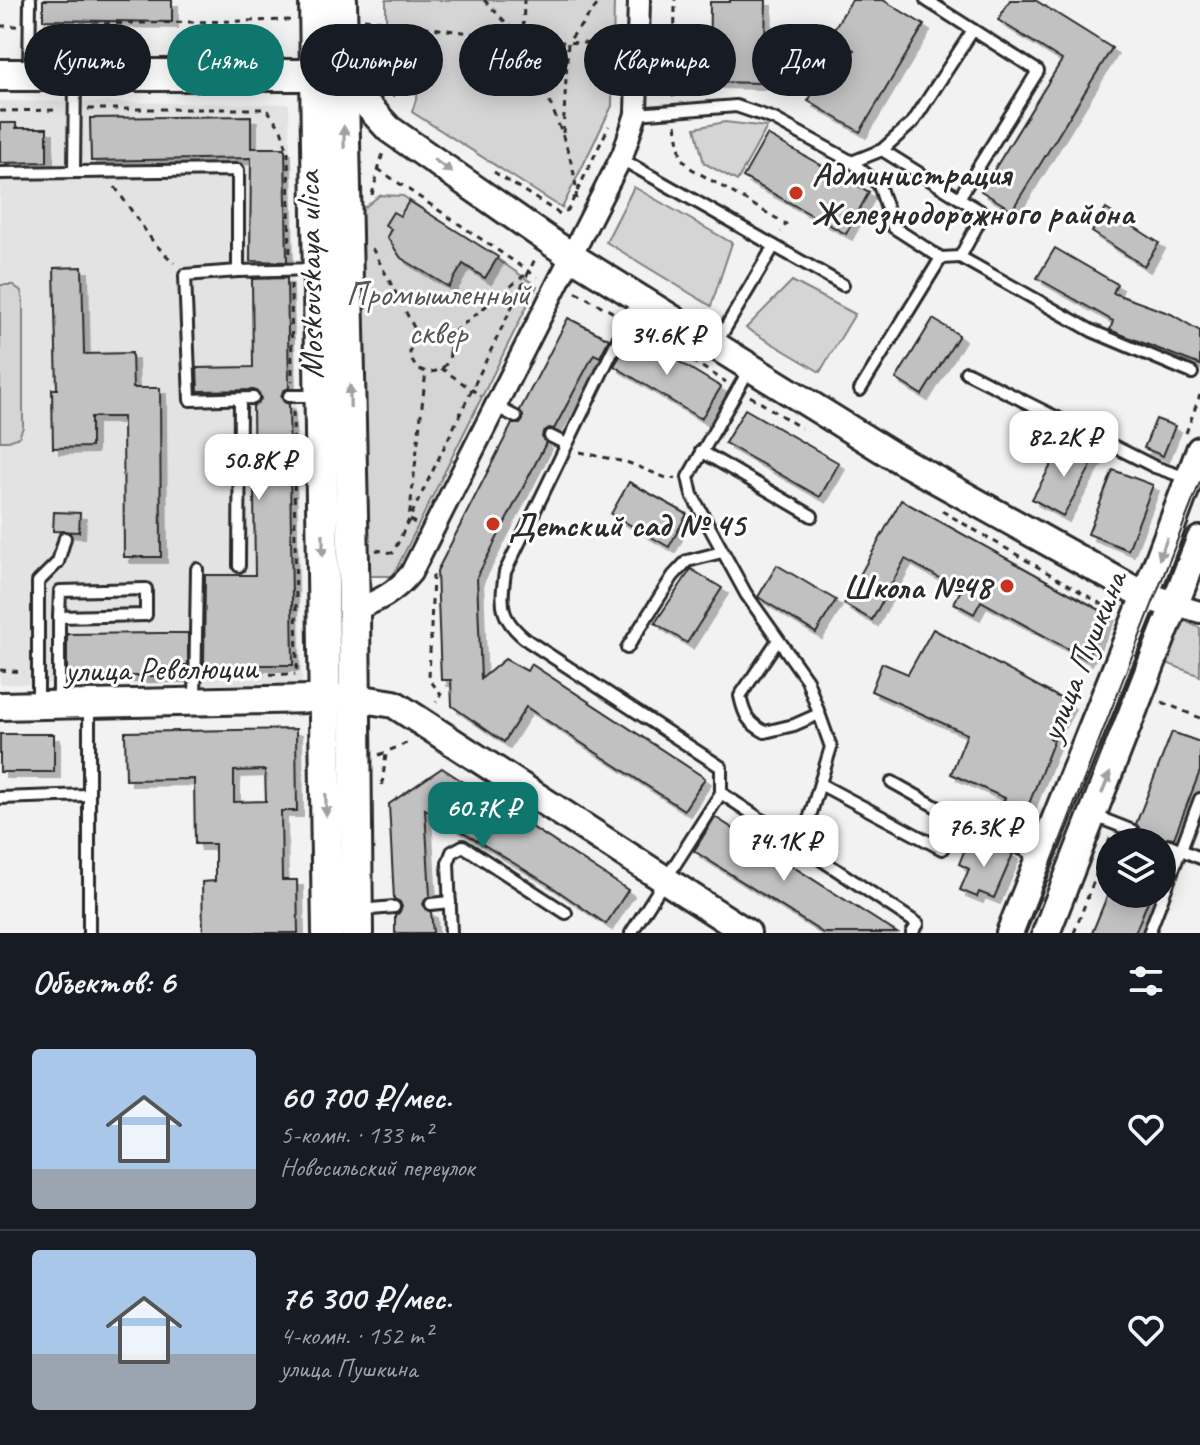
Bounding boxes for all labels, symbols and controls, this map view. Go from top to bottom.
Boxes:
chip: Купить [24,24,151,96]
chip: Снять [167,24,284,96]
chip: Фильтры [300,24,443,96]
chip: Новое [459,24,568,96]
chip: Квартира [584,24,736,96]
chip: Дом [752,24,852,96]
one-way arrow [338,124,350,149]
place label: Администрация Железнодорожного района [812,152,1136,235]
one-way arrow [433,158,454,173]
street label: Moskovskaya ulica [286,169,333,379]
marker: Администрация Железнодорожного района [787,184,805,202]
park label: Промышленный сквер [346,272,532,354]
pin: 34.6K ₽ [593,309,741,377]
text: 34.6K ₽ [630,318,704,351]
one-way arrow [343,383,356,408]
pin: 82.2K ₽ [990,411,1138,479]
text: 82.2K ₽ [1027,420,1101,453]
pin: 50.8K ₽ [185,434,333,502]
text: 50.8K ₽ [223,443,295,476]
place label: Детский сад № 45 [509,503,748,546]
marker: Детский сад № 45 [484,515,502,533]
one-way arrow [317,533,329,558]
one-way arrow [1156,537,1169,561]
street label: улица Пушкина [1028,562,1137,749]
place label: Школа №48 [843,565,995,608]
marker: Школа №48 [998,577,1016,595]
street label: улица Революции [62,645,260,692]
one-way arrow [1100,771,1113,795]
pin: 60.7K ₽ [409,782,557,850]
text: 60.7K ₽ [446,791,520,824]
one-way arrow [320,793,332,818]
pin: 76.3K ₽ [910,801,1058,869]
text: 76.3K ₽ [947,810,1021,843]
pin: 74.1K ₽ [710,815,858,883]
text: 74.1K ₽ [747,824,821,857]
map controls [1096,828,1176,908]
button: layers [1096,828,1176,908]
icon: filters [1124,959,1168,1003]
text: Объектов: 6 [32,960,175,1003]
text: 60 700 ₽/мес. [280,1075,452,1118]
icon: home [96,1081,192,1177]
icon: heart [1124,1107,1168,1151]
text: 5-комн. · 133 m² [280,1118,432,1151]
text: Новосильский переулок [280,1151,474,1184]
text: 76 300 ₽/мес. [280,1276,452,1319]
icon: home [96,1282,192,1378]
icon: heart [1124,1308,1168,1352]
text: 4-комн. · 152 m² [280,1319,432,1352]
text: улица Пушкина [280,1352,417,1385]

